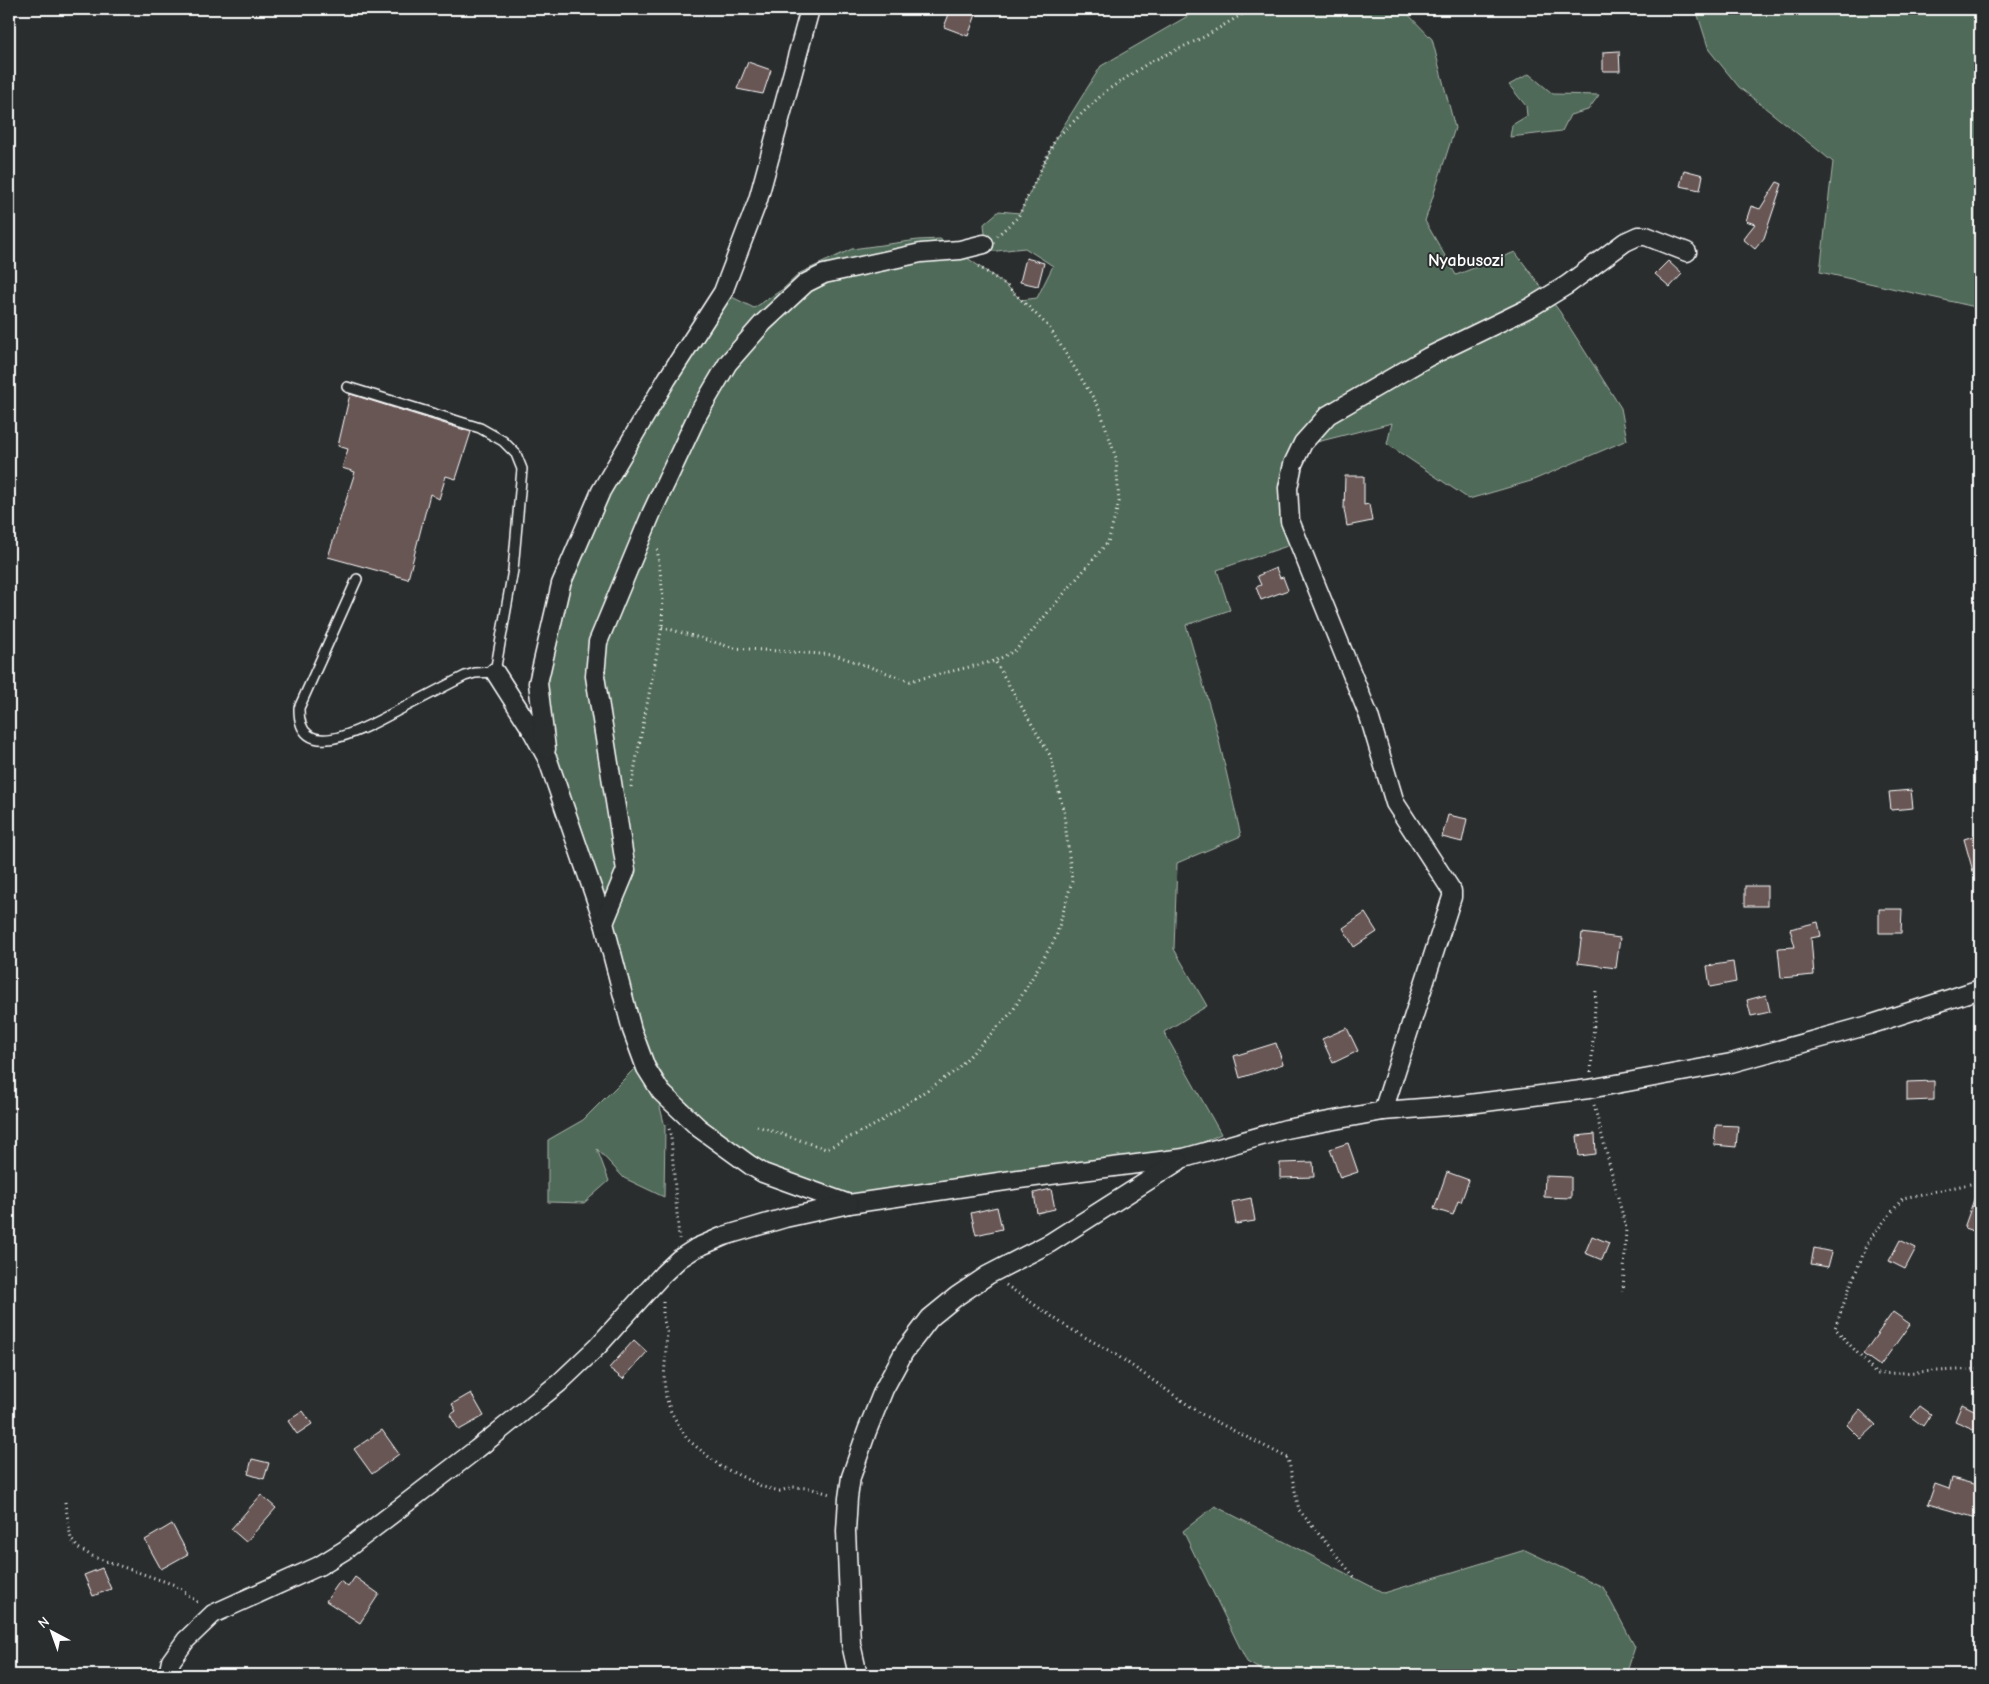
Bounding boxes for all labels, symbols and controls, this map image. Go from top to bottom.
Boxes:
district label: Nyabusozi [1428,250,1504,271]
north arrow [28,1606,78,1656]
text: N [35,1613,53,1632]

